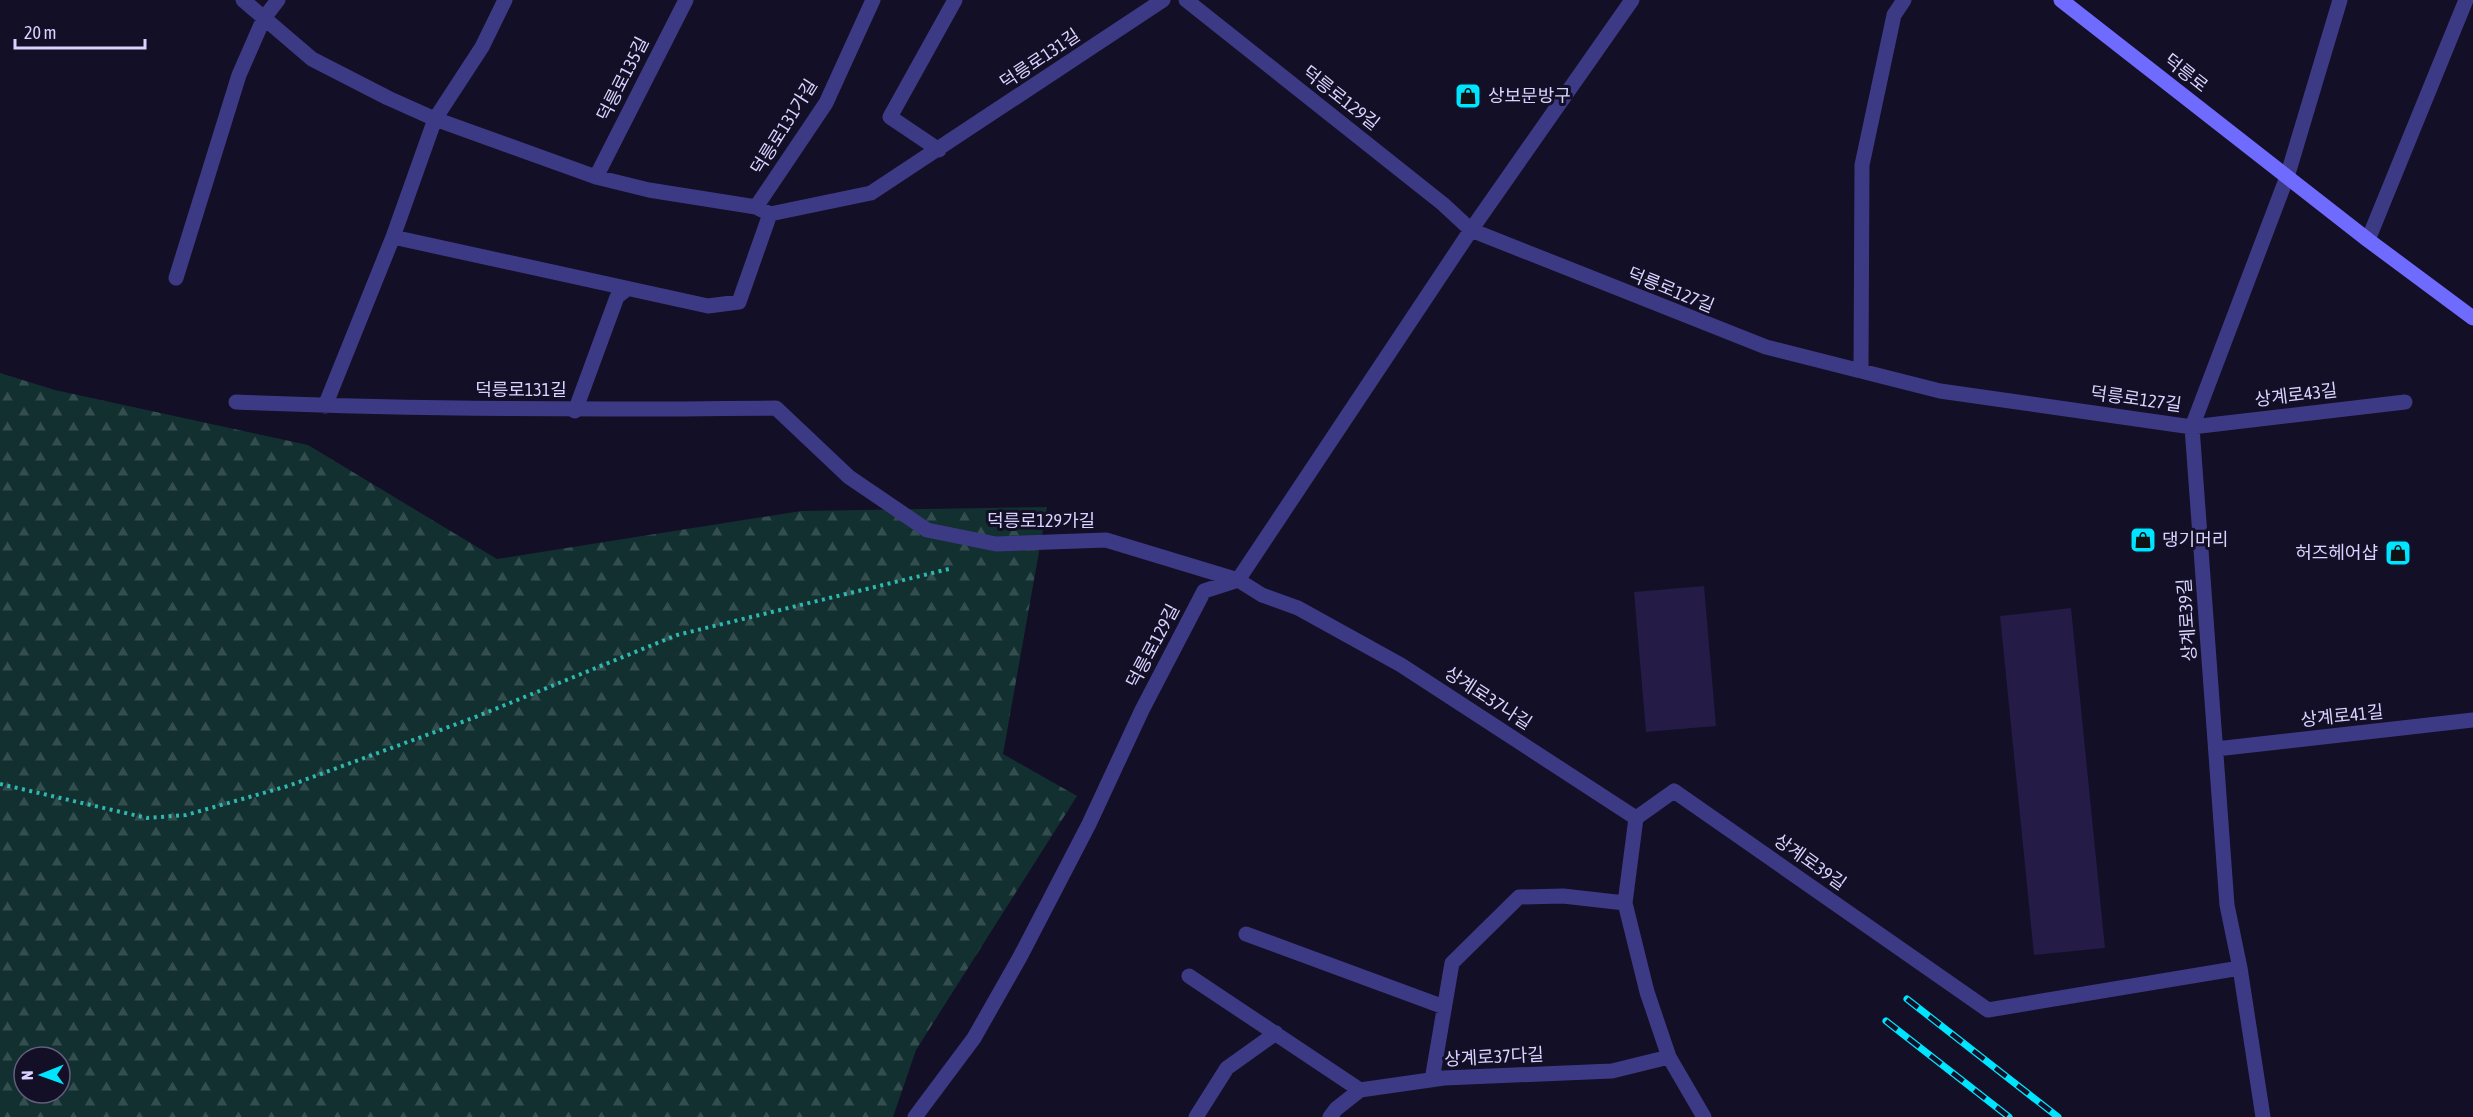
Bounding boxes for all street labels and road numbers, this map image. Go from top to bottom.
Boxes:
street label: 덕릉로131길 [996,24,1084,93]
street label: 덕릉로135길 [592,33,653,124]
street label: 덕릉로 [2160,49,2212,96]
street label: 덕릉로129길 [1299,61,1384,134]
street label: 덕릉로131가길 [746,75,821,178]
street label: 덕릉로127길 [1625,263,1718,316]
street label: 덕릉로131길 [475,379,567,400]
street label: 상계로43길 [2253,379,2338,410]
street label: 덕릉로127길 [2089,382,2183,415]
street label: 덕릉로129가길 [987,510,1095,531]
street label: 상계로39길 [2173,578,2200,662]
street label: 덕릉로129길 [1122,600,1183,691]
street label: 상계로37나길 [1441,662,1536,734]
street label: 상계로41길 [2299,701,2384,730]
street label: 상계로39길 [1770,829,1850,894]
street label: 상계로37다길 [1444,1043,1544,1070]

